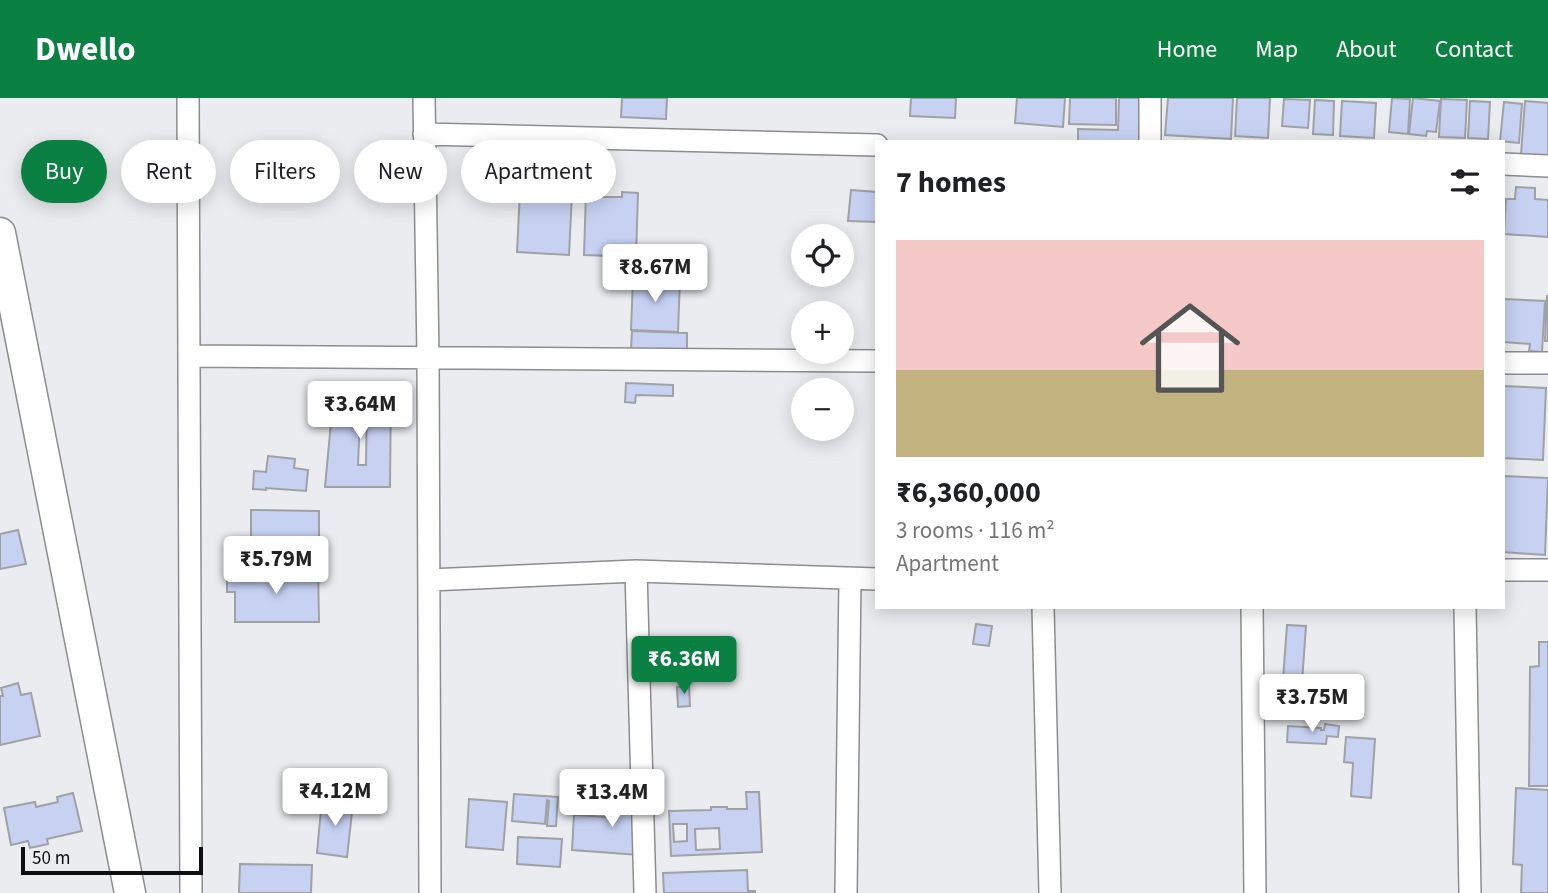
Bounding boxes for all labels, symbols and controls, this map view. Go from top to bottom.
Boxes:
text: Dwello [35,26,136,73]
text: Home [1157,32,1217,67]
text: Map [1255,32,1298,67]
text: About [1336,32,1397,67]
text: Contact [1435,32,1513,67]
chip: Buy [21,140,107,203]
chip: Rent [121,140,216,203]
chip: Filters [230,140,340,203]
chip: New [354,140,447,203]
chip: Apartment [461,140,616,203]
text: 7 homes [896,161,1006,204]
icon: filters [1446,163,1484,201]
map controls [791,224,854,441]
button: locate [791,224,854,287]
pin: ₹8.67M [598,244,712,304]
text: ₹8.67M [618,250,692,283]
icon: home [1127,285,1253,411]
button: + [791,301,854,364]
button: − [791,378,854,441]
pin: ₹3.64M [303,382,417,441]
text: ₹3.64M [323,387,397,420]
text: ₹6,360,000 [896,471,1041,514]
text: 3 rooms · 116 m² [896,514,1055,547]
pin: ₹5.79M [219,536,333,596]
text: ₹5.79M [239,542,313,575]
text: Apartment [896,547,999,580]
pin: ₹6.36M [627,636,741,696]
text: ₹6.36M [647,642,721,675]
pin: ₹3.75M [1255,674,1369,734]
text: ₹3.75M [1275,680,1349,713]
pin: ₹4.12M [278,768,392,828]
pin: ₹13.4M [555,770,669,829]
text: ₹4.12M [298,774,372,807]
text: ₹13.4M [575,775,649,808]
scale bar [21,844,203,876]
text: 50 m [32,845,70,872]

